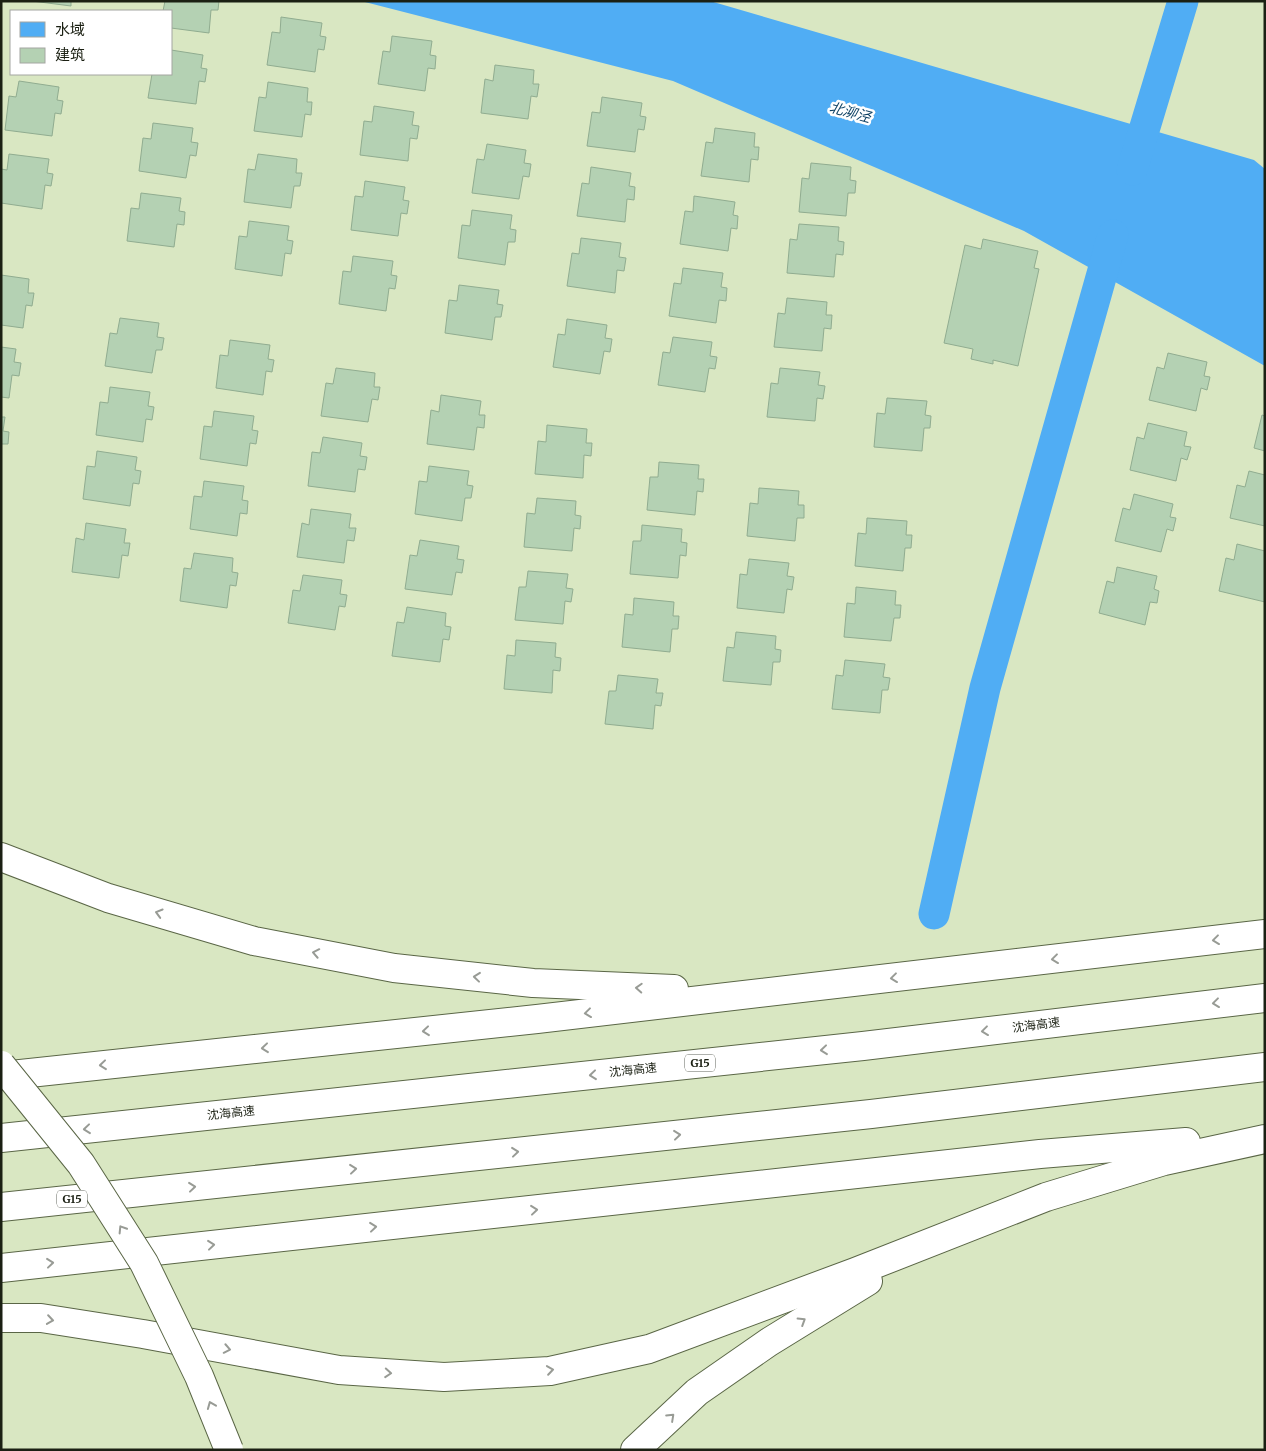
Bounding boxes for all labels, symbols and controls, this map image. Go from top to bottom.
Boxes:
legend [10,10,172,75]
text: 水域 [55,20,85,39]
text: 建筑 [55,45,85,64]
water label: 北泖泾 [827,98,875,127]
one-way arrow [155,909,164,919]
one-way arrow [1212,934,1220,945]
one-way arrow [312,948,321,958]
one-way arrow [1051,953,1059,964]
one-way arrow [473,972,481,983]
one-way arrow [889,972,897,983]
one-way arrow [635,983,642,993]
one-way arrow [1212,998,1221,1008]
one-way arrow [584,1007,592,1018]
street label: 沈海高速 [1011,1014,1061,1035]
one-way arrow [422,1025,430,1036]
one-way arrow [981,1025,989,1036]
one-way arrow [261,1042,269,1053]
one-way arrow [820,1044,828,1055]
road number: G15 [685,1054,715,1072]
one-way arrow [99,1059,107,1070]
street label: 沈海高速 [608,1060,658,1079]
one-way arrow [589,1069,597,1080]
street label: 沈海高速 [206,1103,256,1122]
one-way arrow [82,1123,90,1134]
one-way arrow [673,1130,681,1141]
one-way arrow [511,1147,519,1158]
one-way arrow [350,1164,358,1175]
one-way arrow [188,1182,196,1193]
road number: G15 [57,1190,87,1208]
one-way arrow [531,1204,539,1215]
one-way arrow [369,1222,377,1233]
one-way arrow [119,1225,128,1234]
one-way arrow [208,1240,216,1251]
one-way arrow [46,1258,54,1269]
one-way arrow [46,1314,54,1324]
one-way arrow [797,1318,806,1328]
one-way arrow [223,1344,232,1354]
one-way arrow [546,1365,554,1376]
one-way arrow [384,1368,392,1379]
one-way arrow [207,1401,217,1409]
one-way arrow [665,1414,674,1423]

